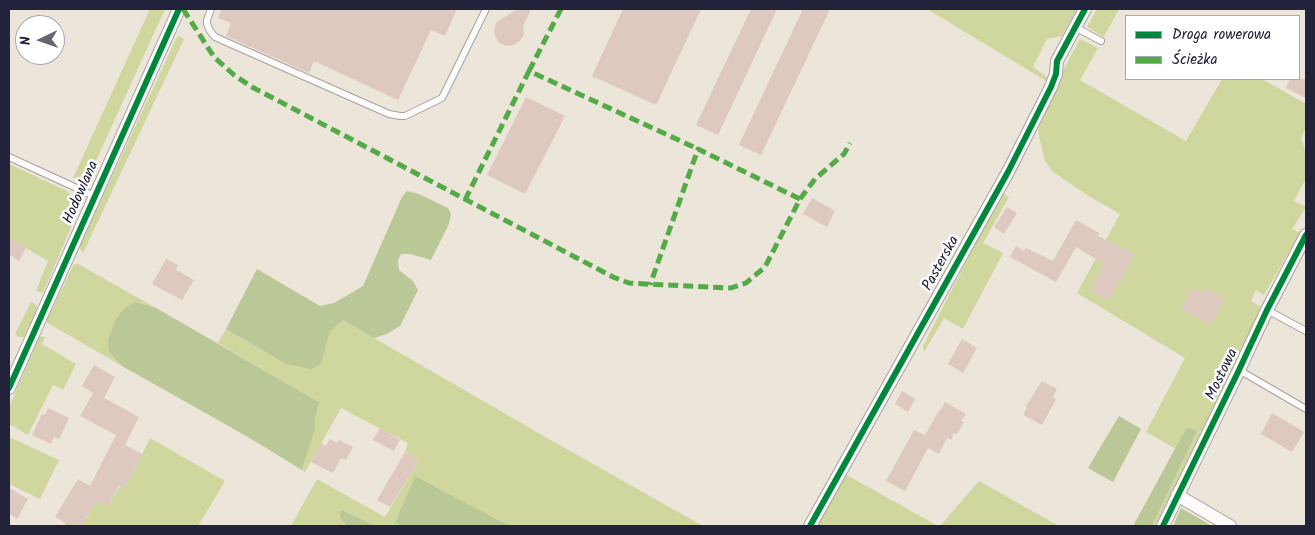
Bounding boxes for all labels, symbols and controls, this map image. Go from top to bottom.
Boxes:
north arrow [15,15,65,65]
legend [1125,15,1300,80]
text: Droga rowerowa [1172,23,1271,47]
text: N [15,36,37,46]
text: Ścieżka [1172,48,1217,72]
street label: Hodowlana [60,159,104,227]
street label: Pasterska [920,234,964,294]
street label: Mostowa [1203,346,1243,404]

